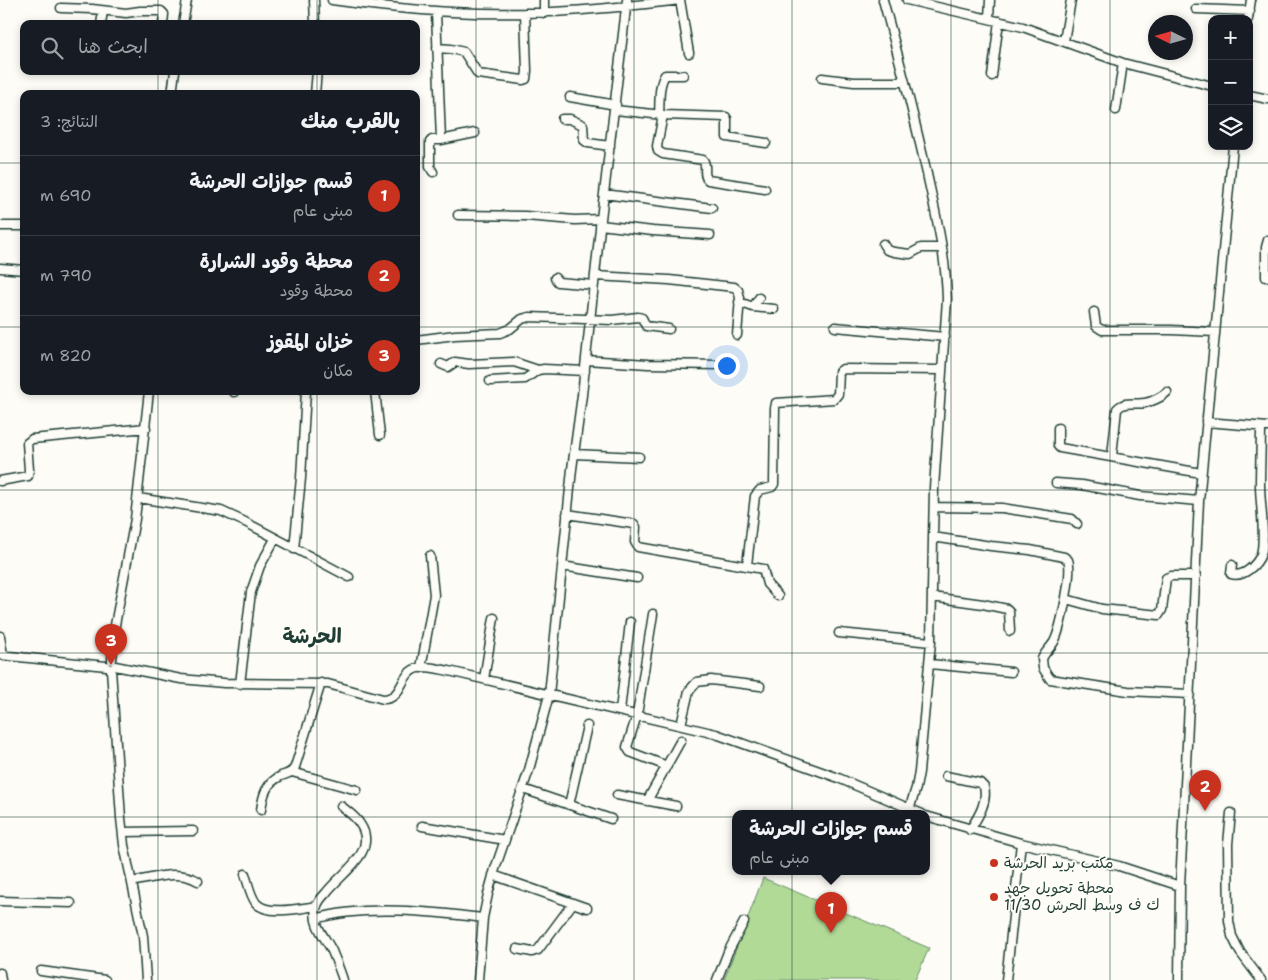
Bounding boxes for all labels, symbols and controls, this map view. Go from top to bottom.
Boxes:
north arrow [1148,15,1193,60]
map controls [1208,15,1253,150]
button: + [1208,15,1253,60]
search box [20,20,420,75]
icon: search [38,34,66,62]
text: ابحث هنا [78,34,148,59]
button: − [1208,60,1253,105]
button: layers [1208,105,1253,150]
text: بالقرب منك [301,107,400,135]
text: النتائج: 3 [40,111,98,132]
text: قسم جوازات الحرشة [189,169,353,194]
text: 690 m [40,185,91,206]
text: 1 [380,185,388,206]
text: مبنى عام [293,200,353,221]
text: محطة وقود الشرارة [199,249,353,274]
text: 790 m [40,265,92,286]
text: 2 [378,265,390,286]
text: محطة وقود [280,280,353,301]
text: خزان المقوز [267,329,353,354]
text: 820 m [40,345,91,366]
text: 3 [378,345,390,366]
your location [714,353,740,379]
text: مكان [323,360,353,381]
district label: الحرشة [282,623,342,649]
pin: 3 [95,624,127,665]
pin: 2 [1189,770,1221,811]
popup [732,810,930,875]
text: قسم جوازات الحرشة [749,816,913,841]
text: مبنى عام [749,847,809,868]
place label: مكتب بريد الحرشة [1004,853,1114,873]
marker: مكتب بريد الحرشة [988,857,1000,869]
place label: محطة تحويل جهد 11/30 ك ف وسط الحرش [1004,878,1160,915]
marker: محطة تحويل جهد 11/30 ك ف وسط الحرش [988,891,1000,903]
pin: 1 [815,892,847,933]

